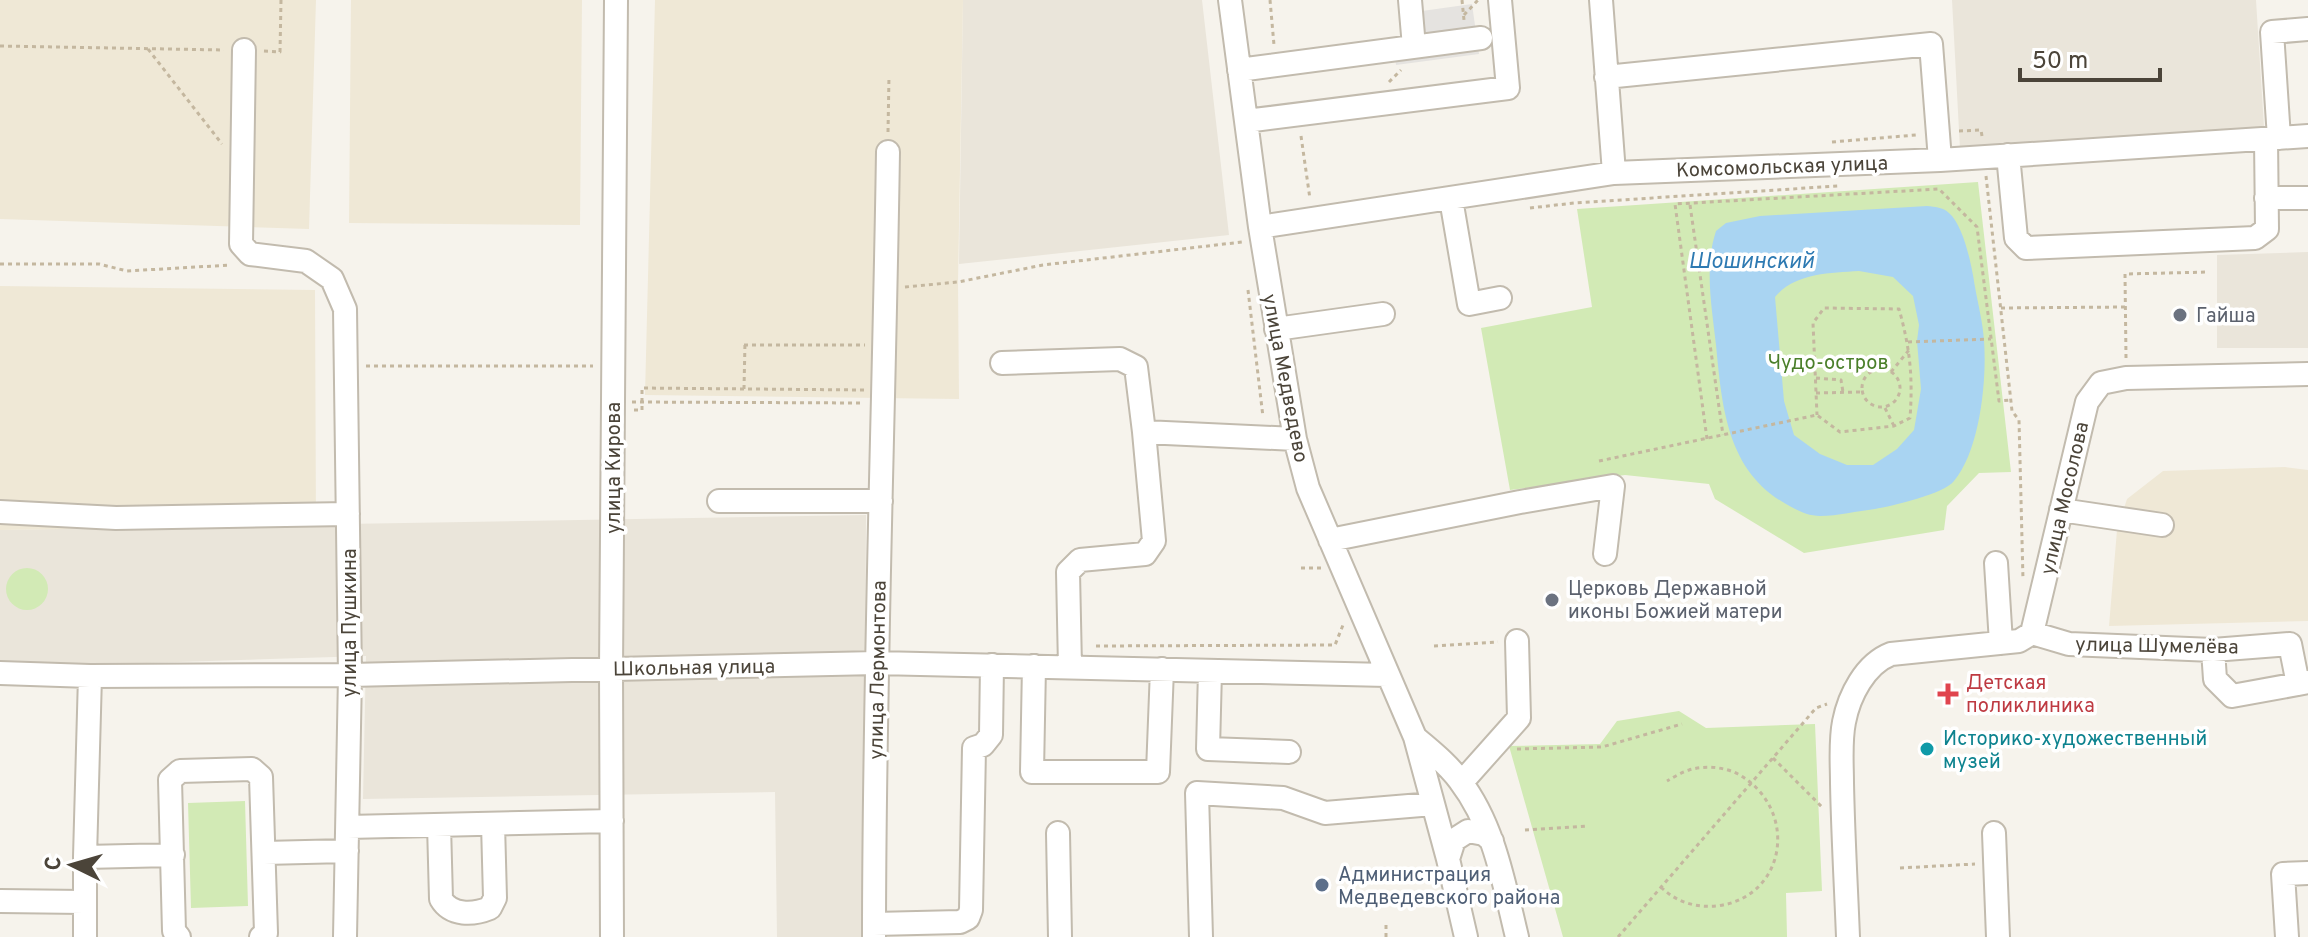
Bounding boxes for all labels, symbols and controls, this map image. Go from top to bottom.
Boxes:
scale bar [2020,32,2160,82]
text: 50 m [2032,47,2088,77]
street label: Комсомольская улица [1676,151,1889,185]
water label: Шошинский [1688,249,1815,276]
street label: улица Медведево [1255,292,1313,465]
place label: Гайша [2196,304,2255,330]
marker: Гайша [2171,306,2189,324]
park label: Чудо-остров [1767,351,1889,377]
street label: улица Кирова [602,402,628,534]
street label: улица Мосолова [2036,419,2096,578]
street label: улица Пушкина [338,549,364,697]
place label: Церковь Державной иконы Божией матери [1568,577,1782,626]
street label: улица Лермонтова [864,580,894,760]
marker: Церковь Державной иконы Божией матери [1543,591,1561,609]
street label: улица Шумелёва [2075,633,2239,661]
street label: Школьная улица [613,655,775,683]
place label: Детская поликлиника [1966,671,2095,720]
marker: Детская поликлиника [1937,683,1959,705]
place label: Историко-художественный музей [1943,727,2207,776]
marker: Историко-художественный музей [1918,740,1936,758]
north arrow [32,825,112,905]
text: С [41,855,69,872]
place label: Администрация Медведевского района [1338,863,1560,912]
marker: Администрация Медведевского района [1313,876,1331,894]

